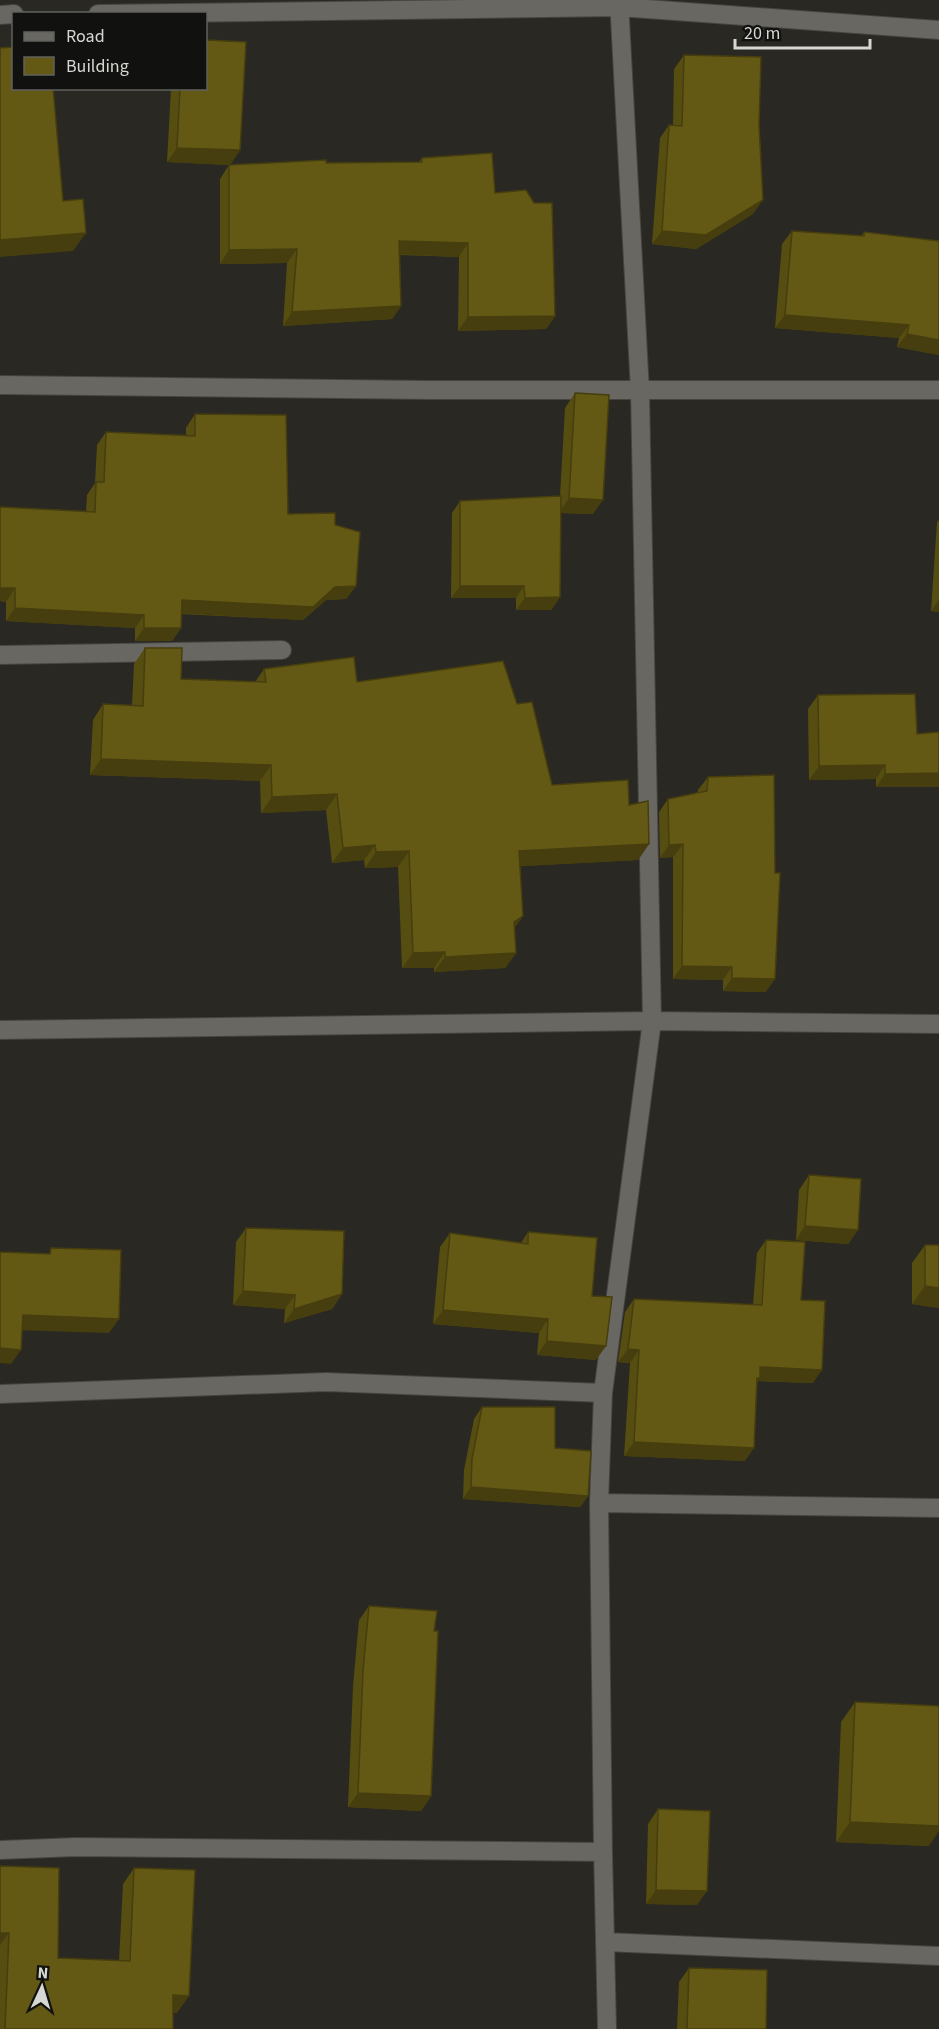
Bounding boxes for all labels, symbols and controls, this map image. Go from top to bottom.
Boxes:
legend [12,12,207,90]
scale bar [735,12,870,50]
text: 20 m [744,21,780,46]
text: Road [66,24,105,49]
text: Building [66,54,129,79]
north arrow [12,1957,72,2017]
text: N [37,1962,49,1984]

